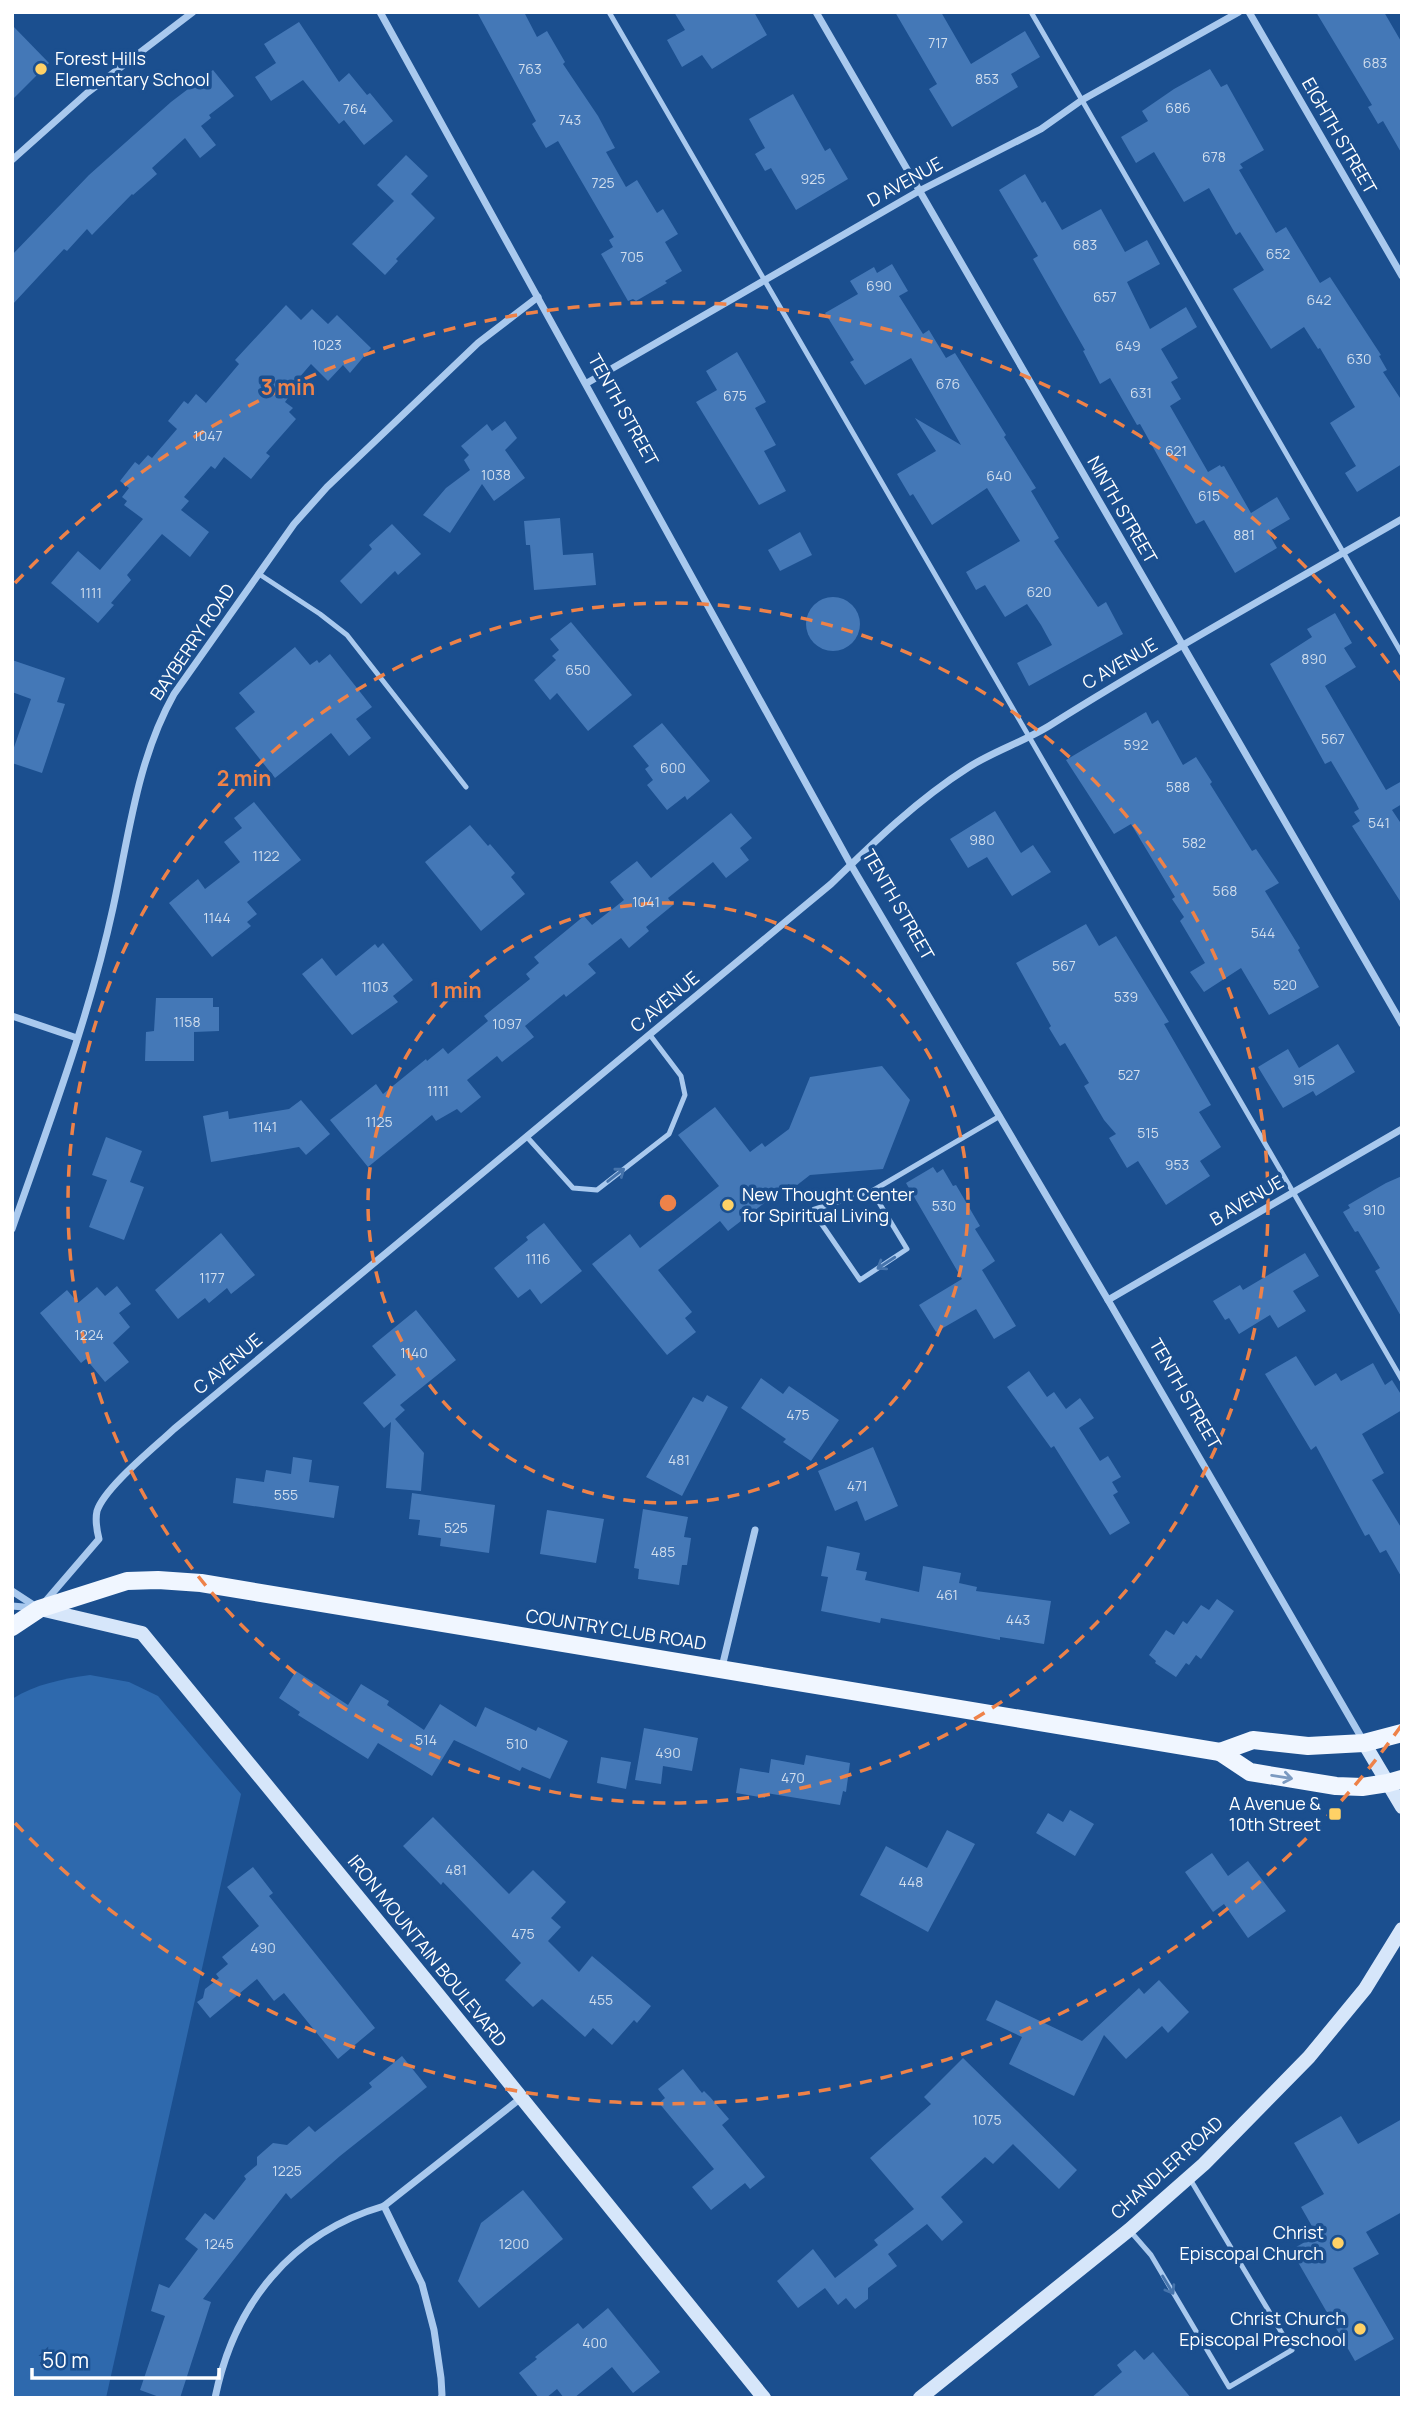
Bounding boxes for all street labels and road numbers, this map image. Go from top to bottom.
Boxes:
street label: EIGHTH STREET [1297,73,1383,198]
street label: D AVENUE [863,151,946,212]
street label: TENTH STREET [583,349,665,470]
street label: NINTH STREET [1082,452,1163,568]
street label: BAYBERRY ROAD [144,579,240,704]
street label: C AVENUE [1078,632,1161,694]
street label: TENTH STREET [857,845,940,965]
street label: C AVENUE [625,965,704,1037]
street label: B AVENUE [1205,1169,1288,1231]
street label: C AVENUE [188,1327,267,1399]
street label: TENTH STREET [1144,1334,1227,1454]
street label: COUNTRY CLUB ROAD [524,1603,708,1655]
street label: IRON MOUNTAIN BOULEVARD [343,1850,513,2051]
street label: CHANDLER ROAD [1105,2111,1227,2224]

